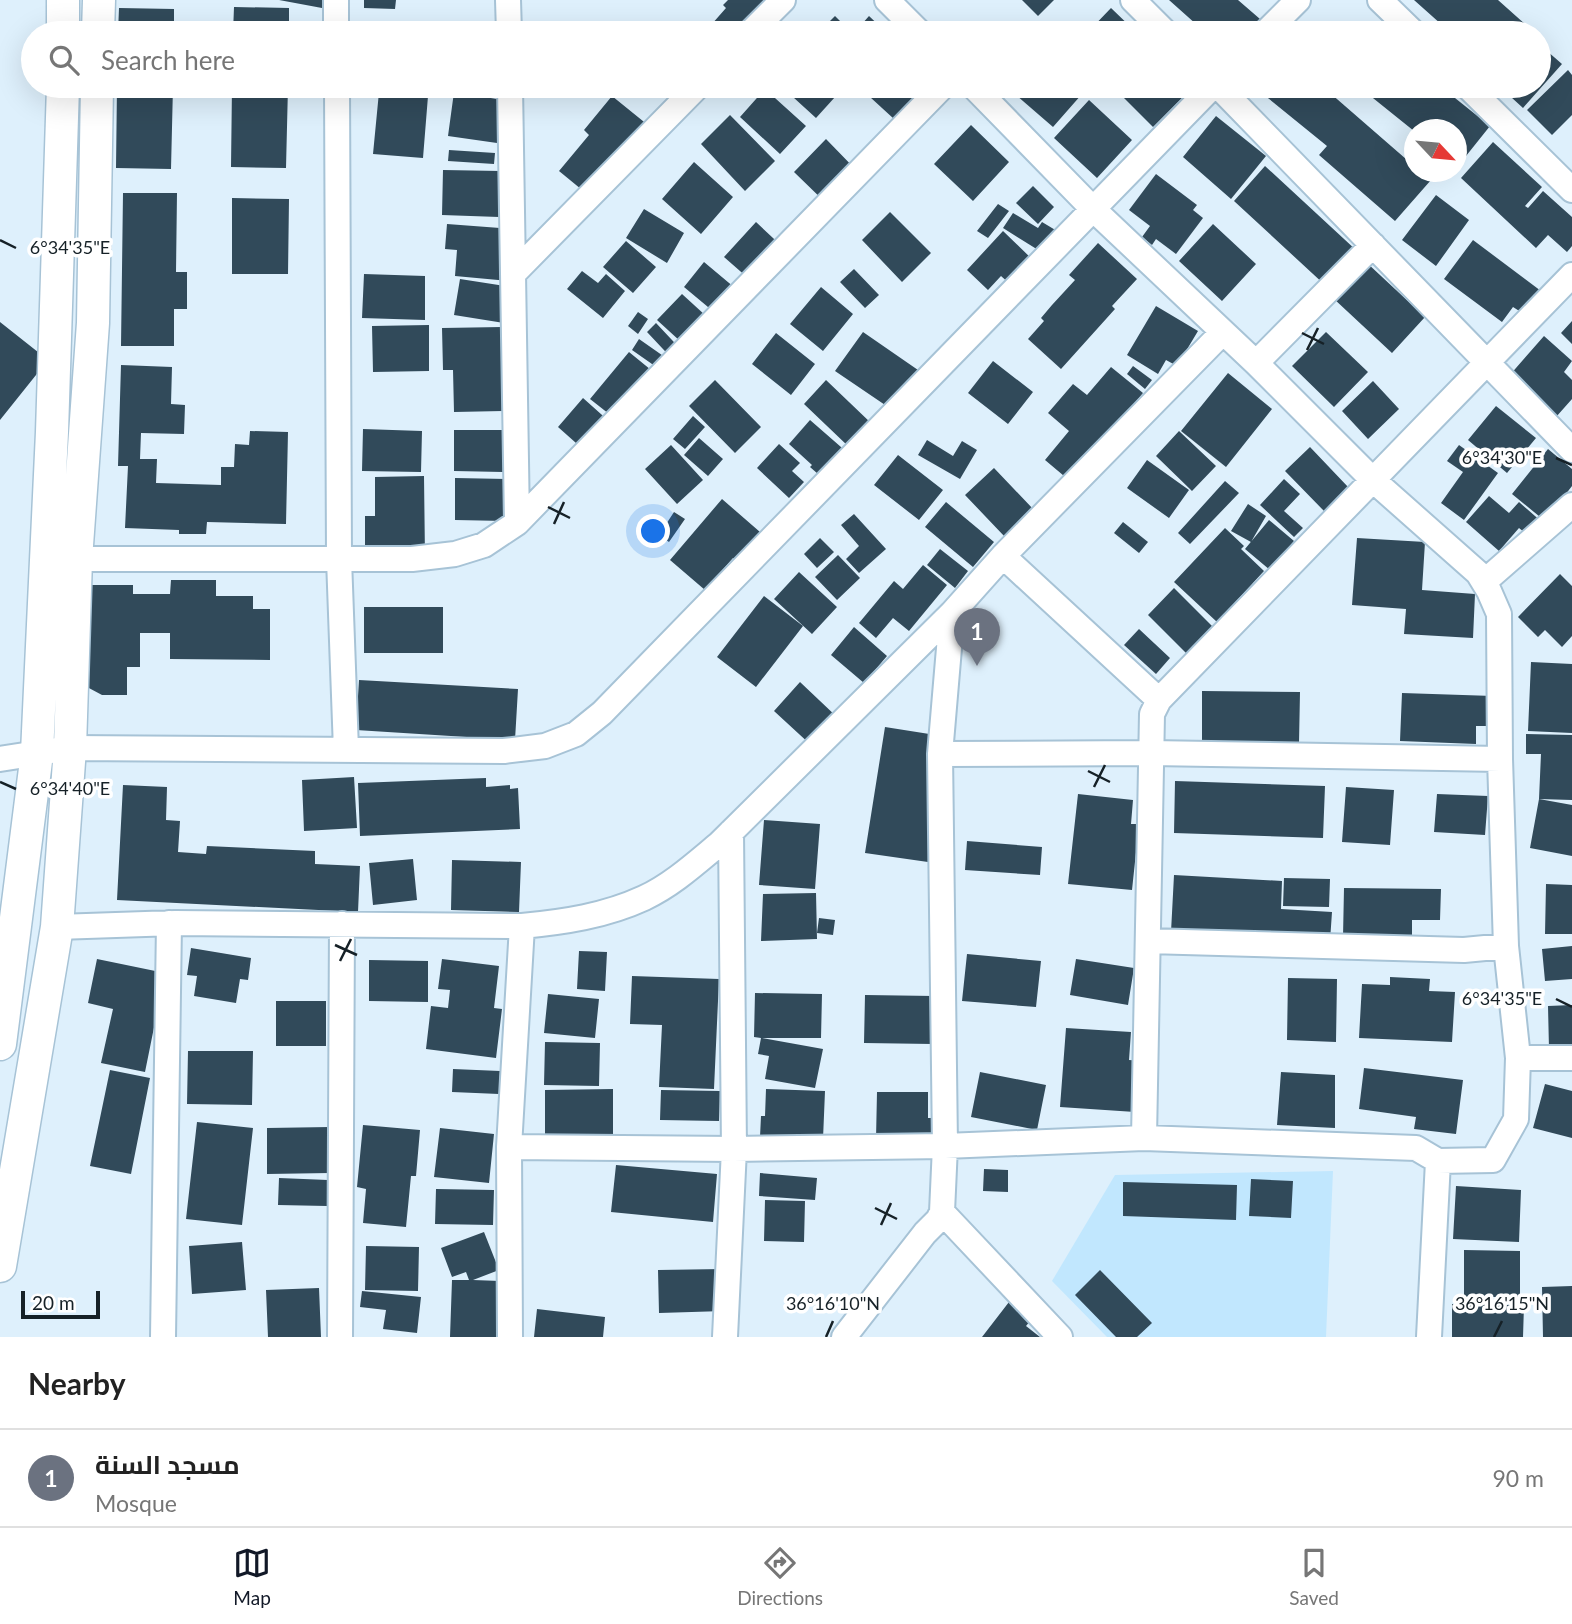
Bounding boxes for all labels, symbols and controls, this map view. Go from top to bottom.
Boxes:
search box [21,21,1551,98]
icon: search [45,41,83,79]
text: Search here [101,44,235,76]
north arrow [1404,119,1467,182]
text: 6°34'35"E [30,236,110,258]
text: 6°34'30"E [1462,446,1542,468]
your location [636,514,670,548]
pin: 1 [954,608,1000,666]
text: 6°34'40"E [30,777,110,799]
text: 6°34'35"E [1462,987,1542,1009]
scale bar [21,1288,100,1320]
text: 20 m [32,1291,75,1314]
text: 36°16'10"N [786,1292,880,1314]
text: 36°16'15"N [1455,1292,1549,1314]
text: Nearby [28,1365,126,1401]
text: مسجد السنة [95,1448,240,1480]
text: 1 [44,1464,58,1492]
text: 90 m [1493,1464,1544,1492]
text: Mosque [95,1489,177,1517]
tab: Map [233,1544,271,1609]
tab: Directions [737,1544,823,1609]
tab: Saved [1289,1544,1339,1609]

